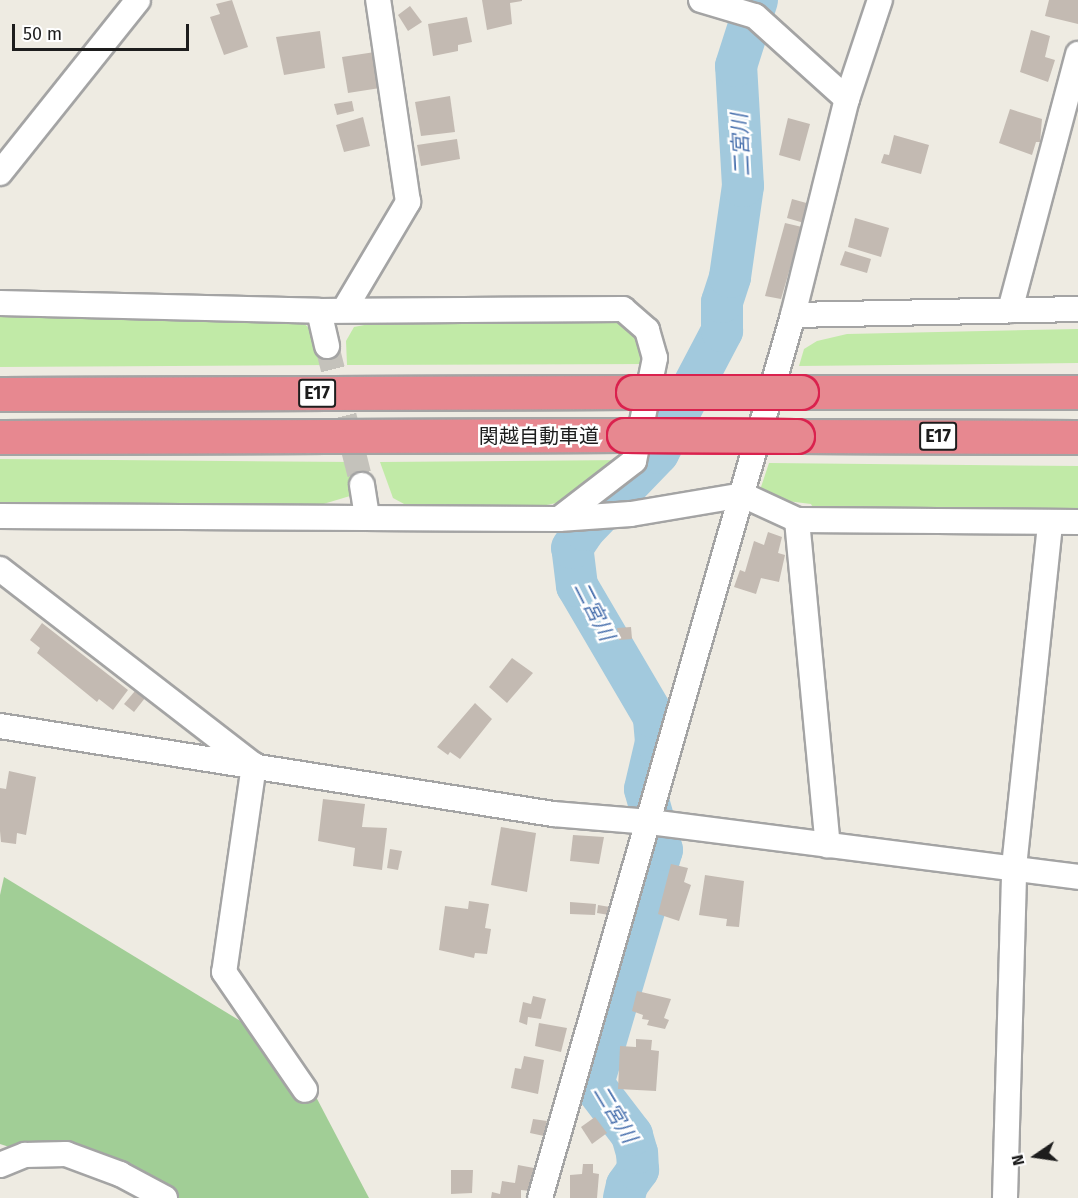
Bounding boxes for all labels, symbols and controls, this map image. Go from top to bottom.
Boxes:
scale bar [15,12,192,50]
text: 50 m [23,23,62,45]
water label: 二宮川 [727,113,755,177]
road number: E17 [298,378,336,408]
road number: E17 [918,421,958,451]
street label: 関越自動車道 [479,424,599,448]
water label: 二宮川 [568,577,620,645]
water label: 二宮川 [588,1081,642,1147]
north arrow [1006,1126,1066,1186]
text: N [1008,1153,1028,1167]

